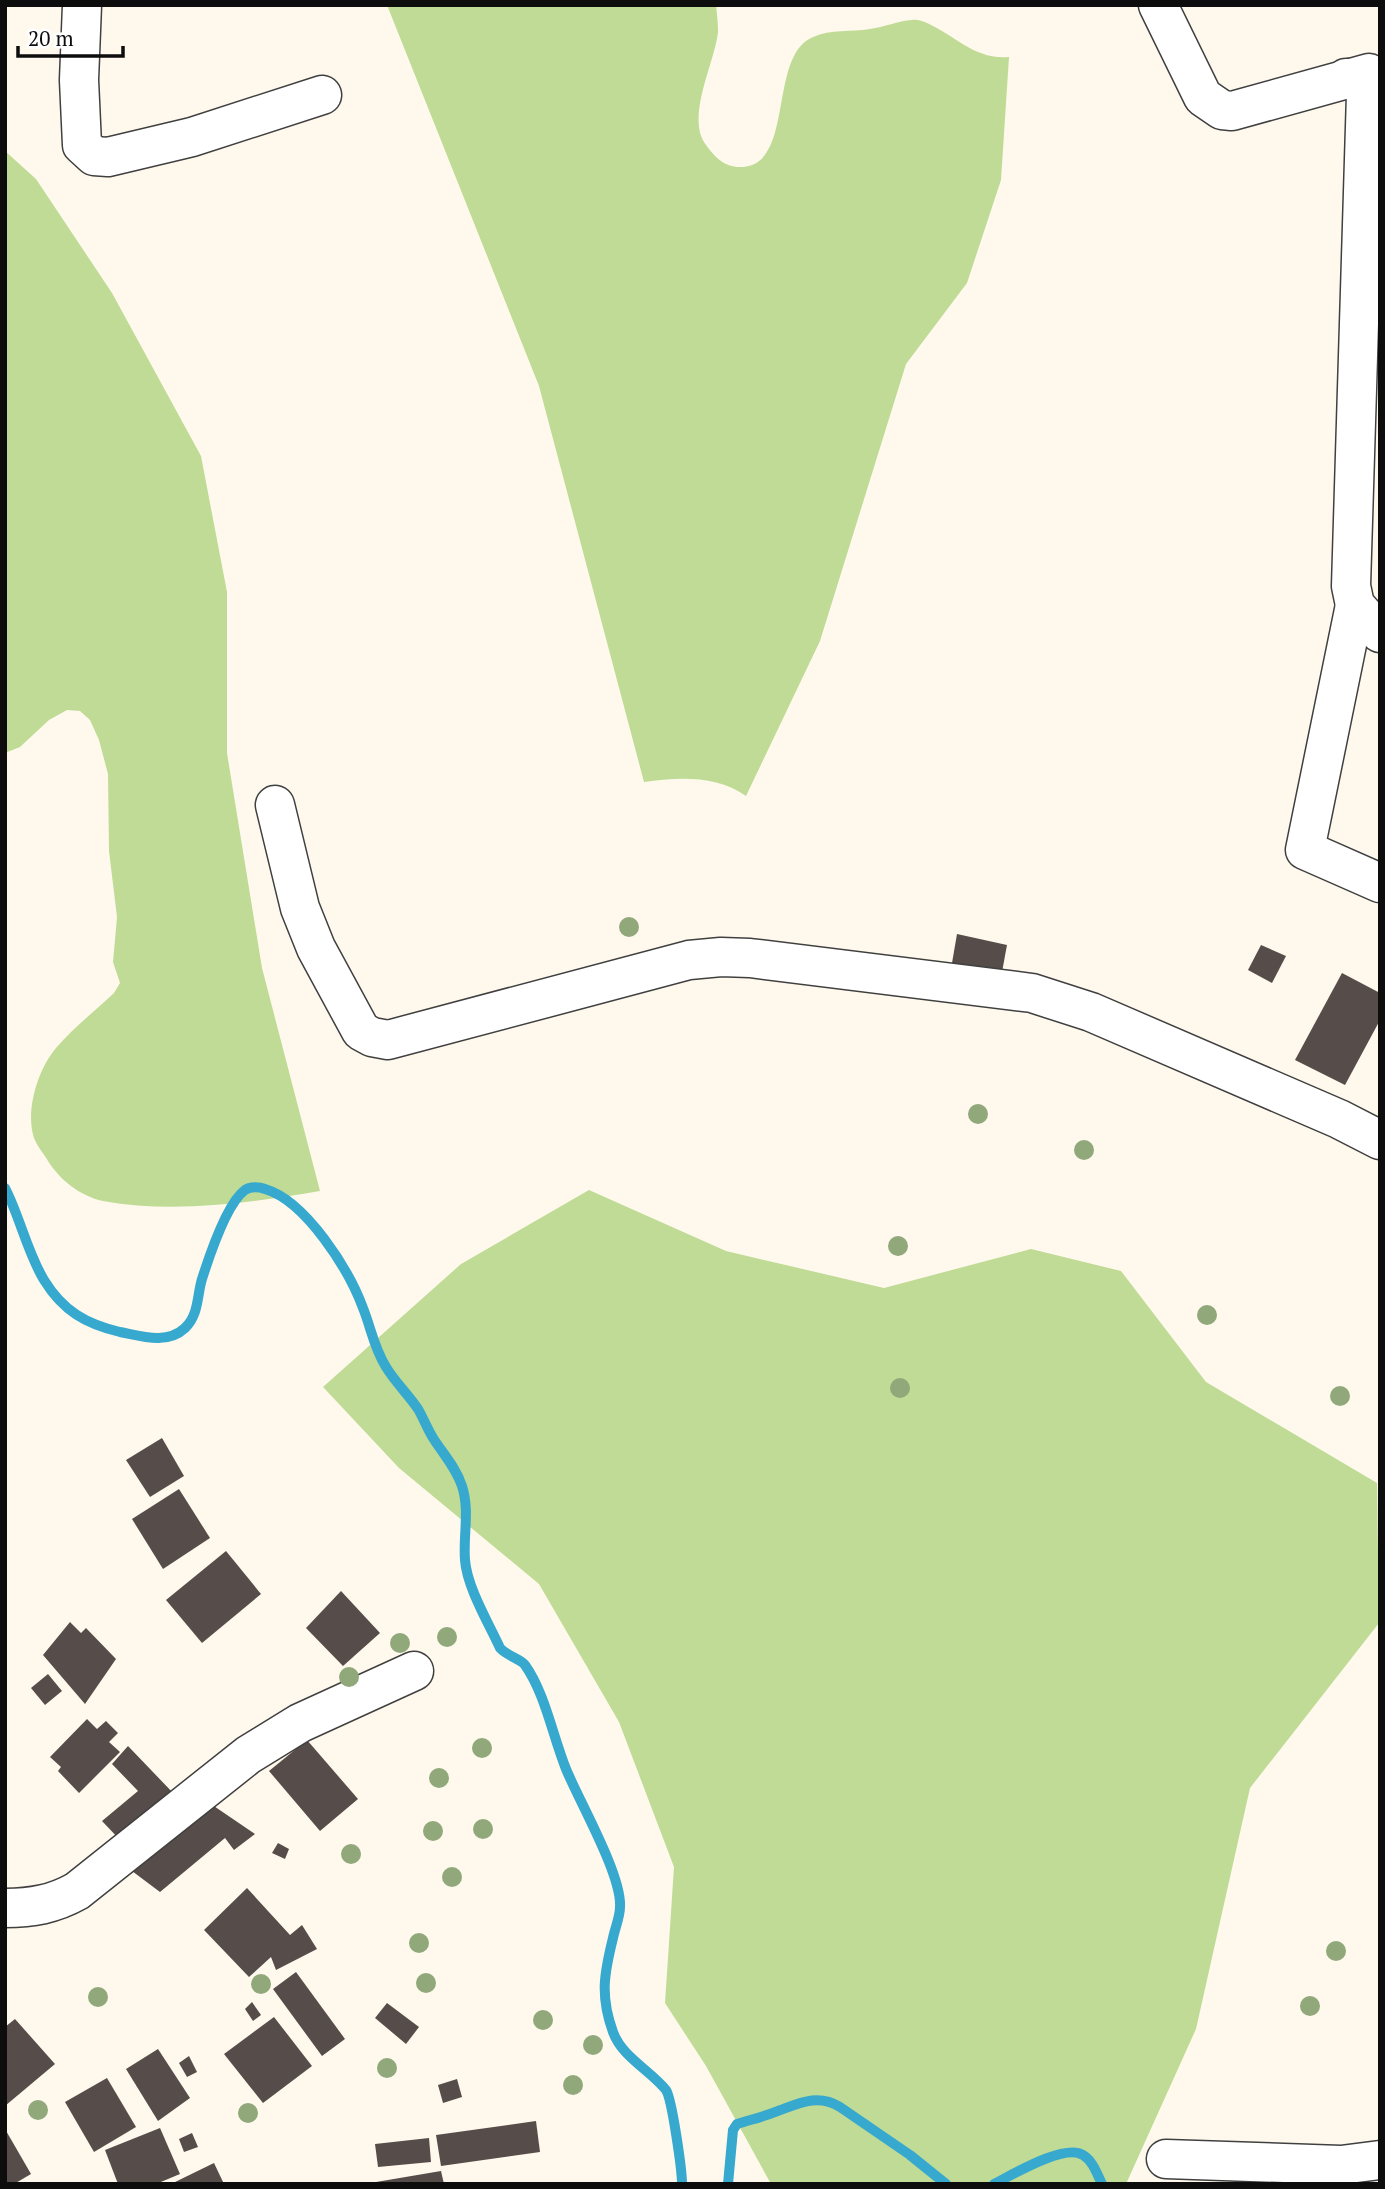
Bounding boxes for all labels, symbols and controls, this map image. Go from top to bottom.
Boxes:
scale bar [18,14,122,58]
text: 20 m [28,24,74,52]

